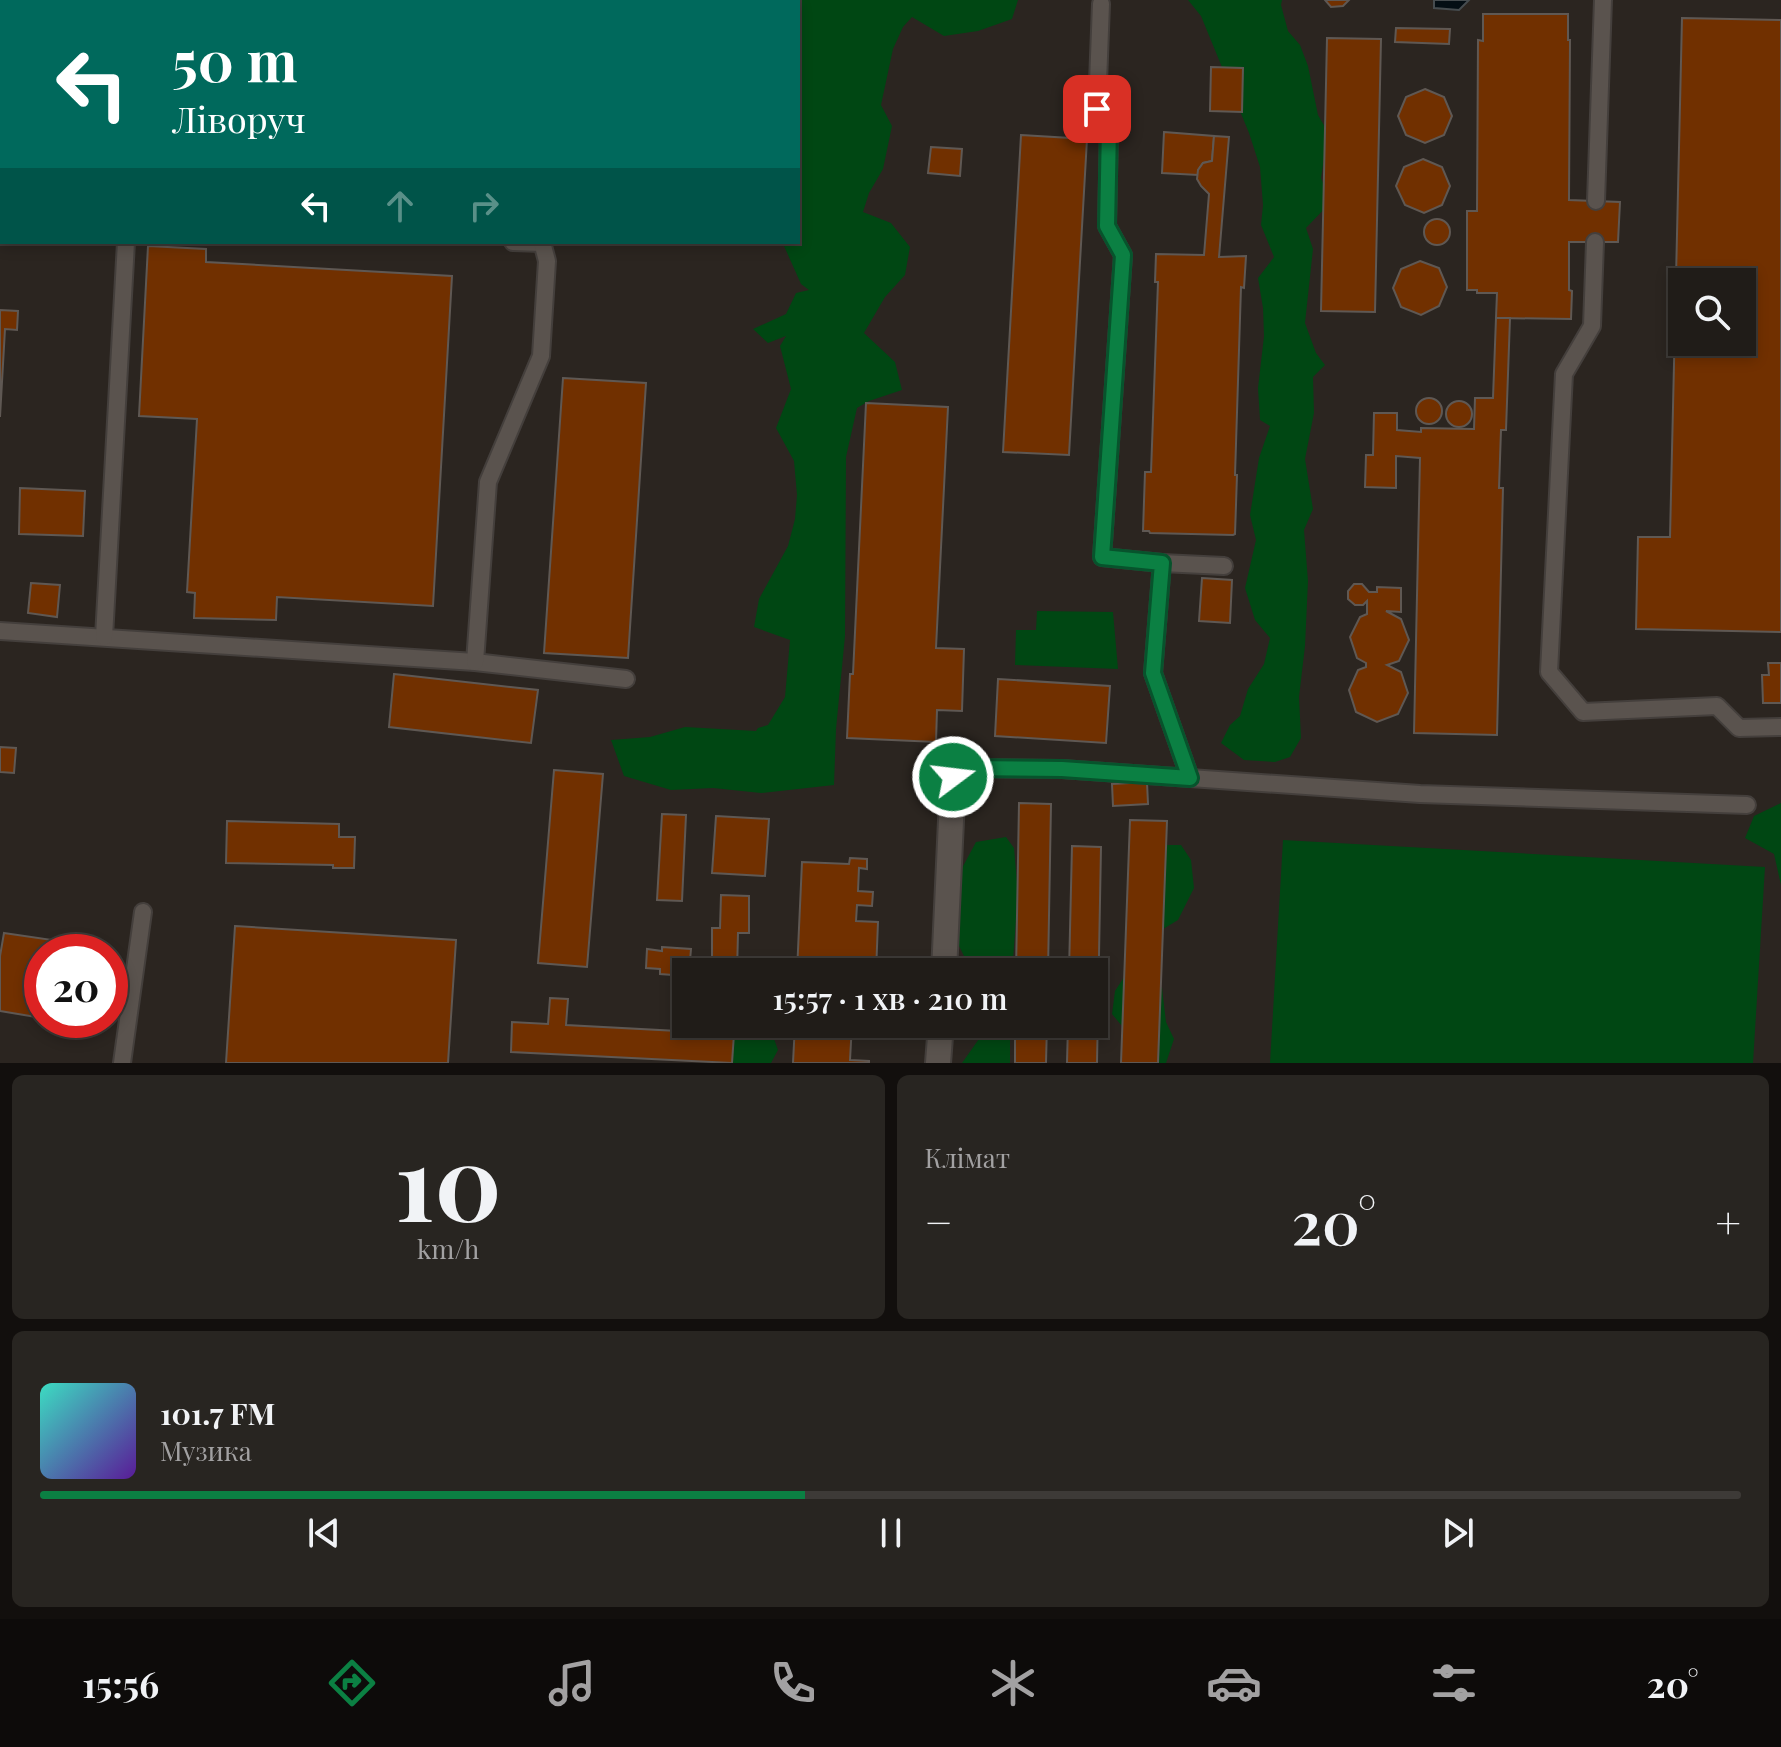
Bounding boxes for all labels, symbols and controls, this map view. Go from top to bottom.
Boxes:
text: 50 m [172,22,298,97]
icon: left [40,32,144,136]
pin [1063,75,1131,143]
icon: arrive [1075,87,1119,131]
text: Ліворуч [172,94,306,142]
icon: left [294,184,338,228]
icon: ahead [378,184,422,228]
icon: right [462,184,506,228]
map controls [1668,268,1756,356]
button: search [1668,268,1756,356]
position arrow [911,735,995,819]
speed limit sign: 20 [24,934,128,1038]
text: 15:57 · 1 хв · 210 m [773,978,1007,1018]
text: 10 [395,1109,502,1248]
text: Клімат [925,1140,1010,1175]
text: 20° [1291,1180,1377,1260]
text: − [925,1191,953,1250]
text: + [1715,1191,1741,1250]
text: km/h [417,1231,479,1266]
text: 101.7 FM [160,1393,275,1433]
text: Музика [160,1433,252,1468]
icon: previous [302,1511,346,1555]
icon: pause [869,1511,913,1555]
icon: next [1436,1511,1480,1555]
icon: directions [324,1655,380,1711]
icon: music [544,1655,600,1711]
icon: phone [765,1655,821,1711]
icon: climate [985,1655,1041,1711]
icon: car [1206,1655,1262,1711]
icon: filters [1426,1655,1482,1711]
text: 15:56 [82,1659,159,1707]
text: 20° [1647,1659,1699,1707]

